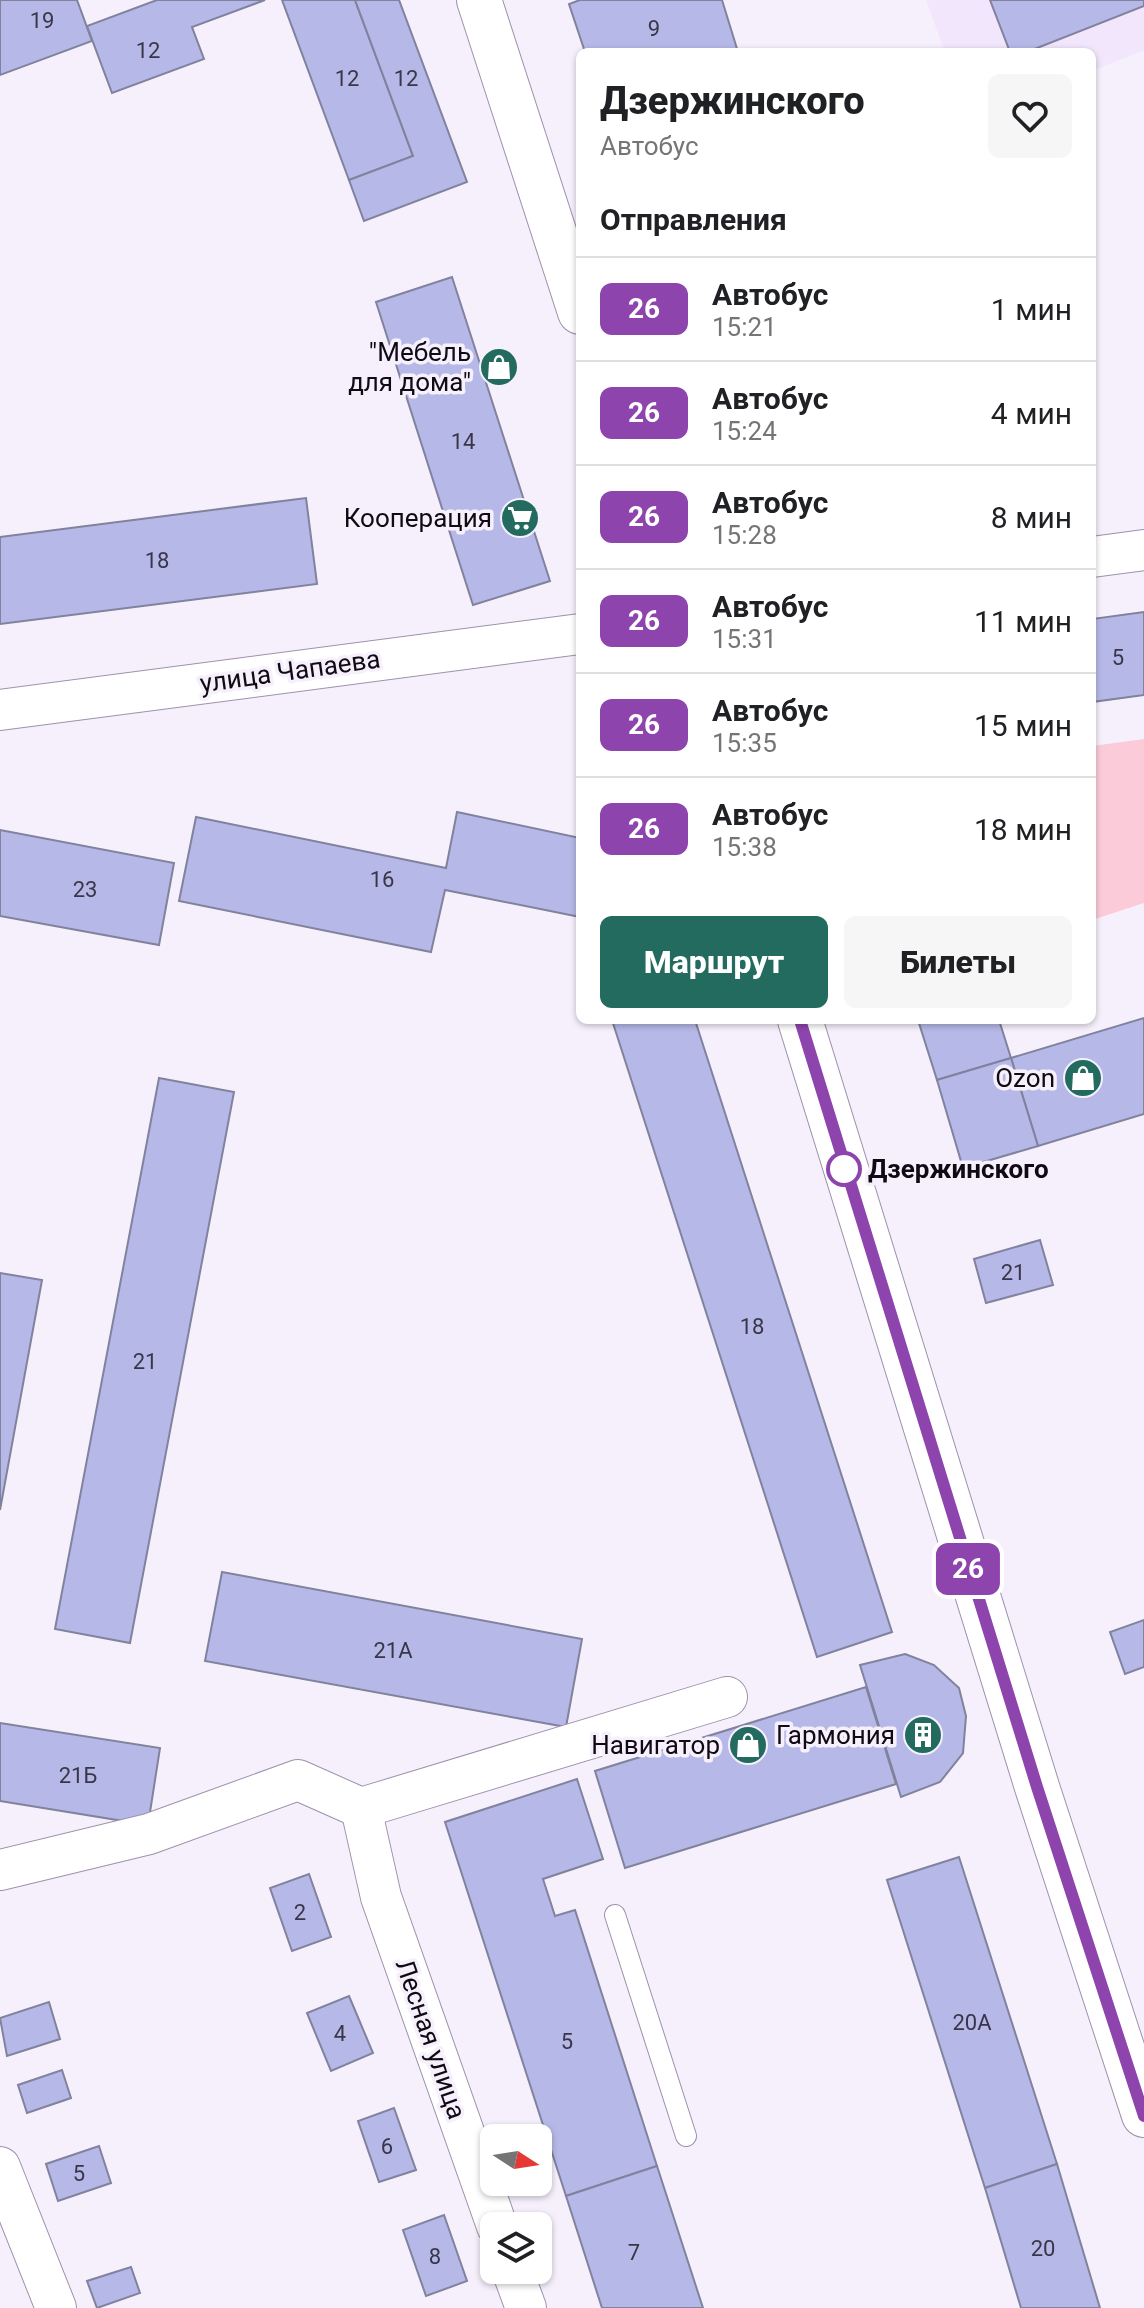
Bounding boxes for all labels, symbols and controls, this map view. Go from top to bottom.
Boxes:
house number: 19 [30,8,54,33]
house number: 9 [648,16,660,41]
house number: 12 [136,38,160,63]
house number: 12 [335,66,359,91]
house number: 12 [394,66,418,91]
button: heart [988,74,1072,158]
text: Дзержинского [600,79,865,123]
text: Автобус [600,131,699,161]
text: Отправления [600,202,787,237]
text: Автобус [712,277,828,312]
text: 26 [628,292,660,325]
text: 1 мин [991,292,1072,327]
text: 15:21 [712,312,777,342]
place label: "Мебель для дома" [348,337,471,397]
shop icon: "Мебель для дома" [478,346,520,388]
text: Автобус [712,381,828,416]
text: 26 [628,396,660,429]
text: 4 мин [991,396,1072,431]
text: 15:24 [712,416,777,446]
house number: 14 [451,429,475,454]
text: Автобус [712,485,828,520]
supermarket icon: Кооперация [499,497,541,539]
text: 26 [628,500,660,533]
text: 8 мин [991,500,1072,535]
place label: Кооперация [344,503,492,533]
text: 15:28 [712,520,777,550]
house number: 18 [145,548,169,573]
text: Автобус [712,589,828,624]
text: 26 [628,604,660,637]
text: 11 мин [974,604,1072,639]
text: 15:31 [712,624,777,654]
street label: улица Чапаева [198,644,382,698]
house number: 5 [1112,645,1124,670]
text: Автобус [712,693,828,728]
text: 26 [628,708,660,741]
text: 15 мин [974,708,1072,743]
text: 15:35 [712,728,777,758]
text: Автобус [712,797,828,832]
text: 26 [628,812,660,845]
text: 18 мин [974,812,1072,847]
text: 15:38 [712,832,777,862]
house number: 16 [370,867,394,892]
house number: 23 [73,877,97,902]
button: Маршрут [600,916,828,1008]
button: Билеты [844,916,1072,1008]
shop icon: Ozon [1062,1057,1104,1099]
place label: Ozon [995,1063,1055,1093]
marker: Дзержинского [827,1152,861,1186]
place label: Дзержинского [868,1154,1049,1184]
house number: 21 [1001,1260,1025,1285]
house number: 18 [740,1314,764,1339]
house number: 21 [133,1349,157,1374]
line badge: 26 [932,1543,1004,1595]
text: 26 [952,1552,984,1585]
house number: 21А [373,1638,413,1663]
building icon: Гармония [902,1714,944,1756]
place label: Гармония [776,1720,895,1750]
shop icon: Навигатор [727,1724,769,1766]
place label: Навигатор [591,1730,720,1760]
house number: 21Б [59,1763,97,1788]
house number: 2 [294,1900,306,1925]
street label: Лесная улица [390,1955,472,2123]
house number: 20А [952,2010,992,2035]
house number: 4 [334,2021,346,2046]
house number: 5 [561,2029,573,2054]
north arrow [480,2124,552,2196]
map controls [480,2124,552,2284]
house number: 6 [381,2134,393,2159]
house number: 5 [73,2161,85,2186]
button: layers [480,2212,552,2284]
house number: 20 [1031,2236,1055,2261]
house number: 7 [628,2240,640,2265]
house number: 8 [429,2244,441,2269]

